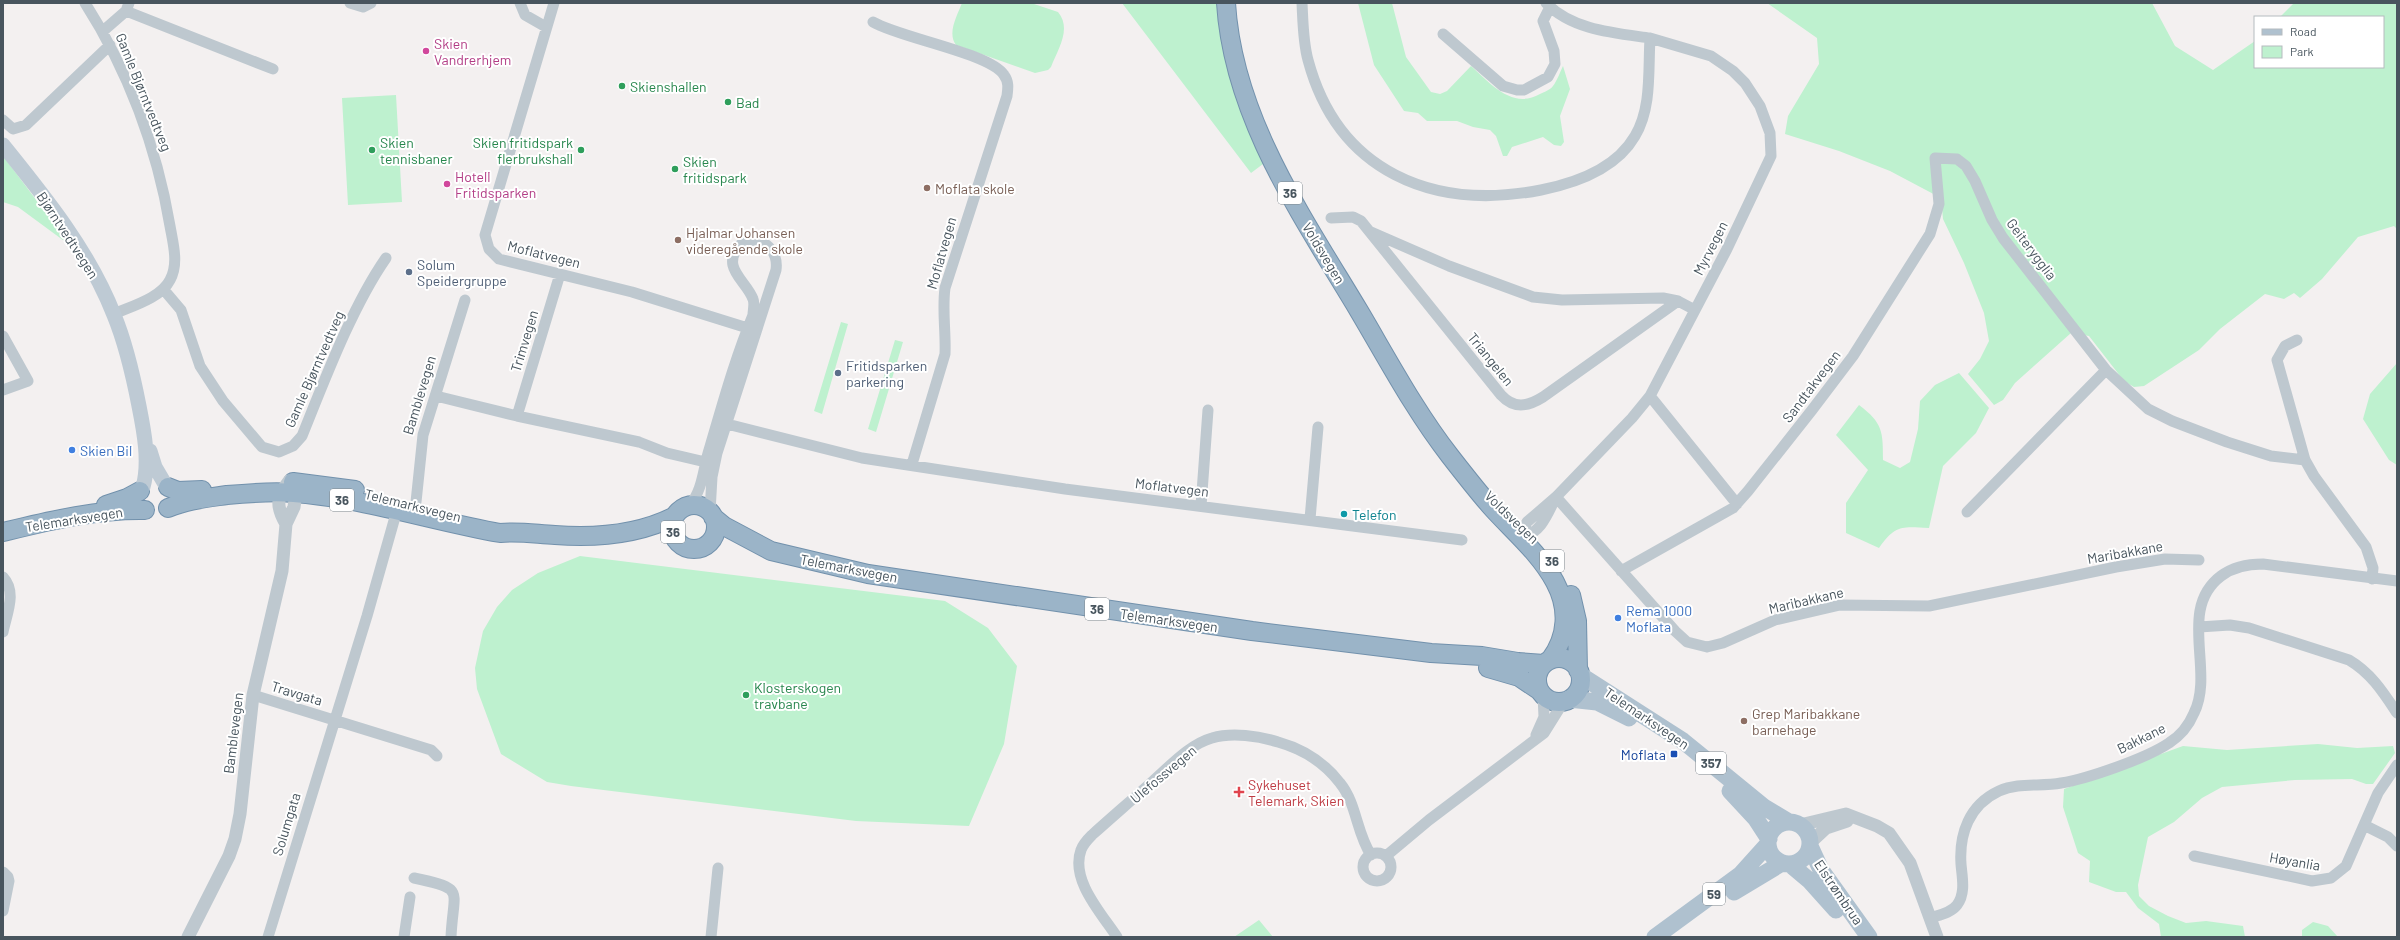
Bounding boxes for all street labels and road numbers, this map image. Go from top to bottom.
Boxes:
street label: Gamle Bjørntvedtveg [113,30,175,154]
road number: 36 [1278,182,1302,204]
street label: Bjørntvedtvegen [34,188,102,282]
street label: Moflatvegen [923,215,959,291]
street label: Geiterygglia [2003,215,2061,283]
street label: Myrvegen [1689,218,1731,278]
street label: Voldsvegen [1299,219,1349,287]
street label: Moflatvegen [506,237,582,271]
street label: Gamle Bjørntvedtveg [281,308,347,430]
street label: Trimvegen [507,308,541,374]
street label: Triangelen [1464,329,1518,389]
street label: Sandtakvegen [1778,347,1844,425]
street label: Bamblevegen [399,353,439,437]
street label: Moflatvegen [1134,474,1210,500]
street label: Telemarksvegen [363,485,463,525]
street label: Voldsvegen [1481,487,1543,547]
road number: 36 [330,489,354,511]
street label: Telemarksvegen [24,503,124,535]
road number: 36 [661,521,685,543]
street label: Maribakkane [2086,537,2164,567]
street label: Telemarksvegen [799,550,899,586]
road number: 36 [1540,550,1564,572]
street label: Maribakkane [1767,583,1845,617]
road number: 36 [1085,598,1109,620]
street label: Telemarksvegen [1119,605,1219,635]
street label: Travgata [269,677,325,709]
street label: Telemarksvegen [1601,683,1693,753]
street label: Bamblevegen [220,691,246,775]
street label: Bakkane [2114,719,2168,757]
street label: Ulefossvegen [1127,742,1199,806]
road number: 357 [1696,752,1726,774]
street label: Solumgata [268,790,304,858]
street label: Høyanlia [2268,848,2322,874]
street label: Elstrømbrua [1811,856,1867,928]
road number: 59 [1703,883,1725,905]

